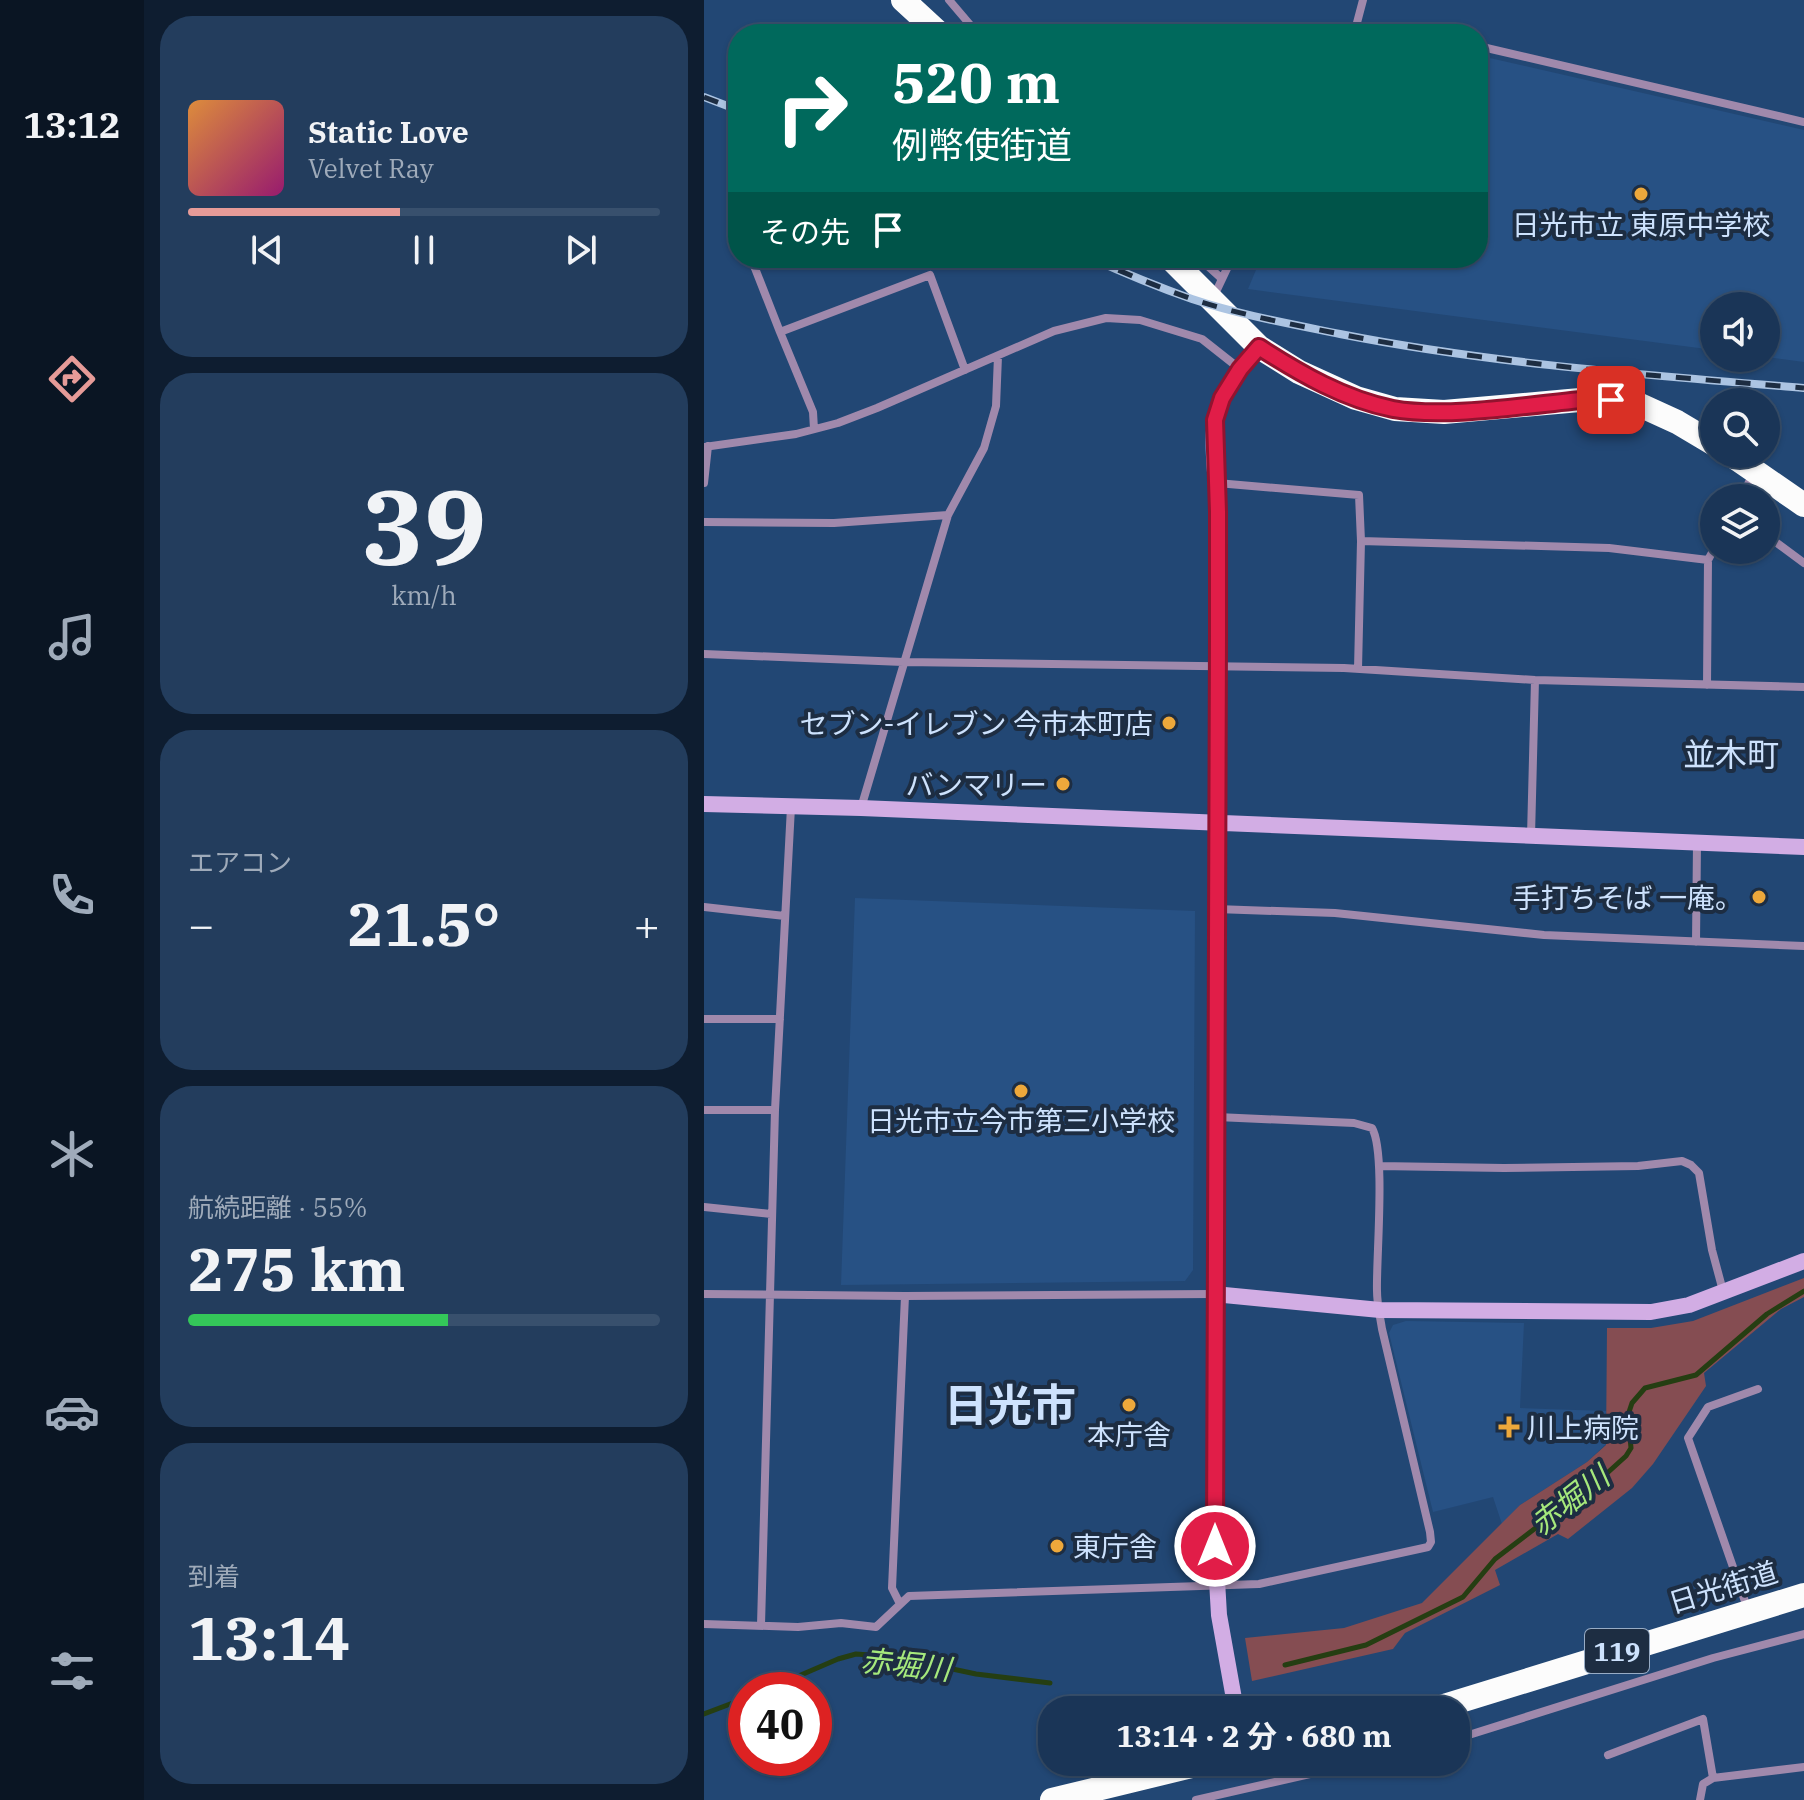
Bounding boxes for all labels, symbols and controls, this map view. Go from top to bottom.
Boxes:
text: 520 m [892,46,1060,118]
icon: right [760,56,864,160]
text: 13:12 [23,101,121,148]
text: Static Love [308,112,469,151]
text: 例幣使街道 [892,121,1072,168]
text: Velvet Ray [308,151,434,185]
marker: 日光市立 東原中学校 [1632,185,1650,203]
place label: 日光市立 東原中学校 [1512,206,1770,243]
icon: arrive [866,208,910,252]
text: その先 [760,212,850,251]
icon: previous [245,228,289,272]
icon: pause [402,228,446,272]
icon: next [559,228,603,272]
map controls [1700,292,1780,564]
button: sound [1700,292,1780,372]
icon: directions [44,351,100,407]
pin [1577,366,1645,434]
icon: arrive [1589,378,1633,422]
button: search [1700,388,1780,468]
text: 39 [362,458,486,594]
button: layers [1700,484,1780,564]
text: km/h [391,578,457,612]
icon: music [44,609,100,665]
place label: セブン-イレブン 今市本町店 [799,705,1153,742]
marker: セブン-イレブン 今市本町店 [1160,714,1178,732]
district label: 並木町 [1683,733,1779,775]
place label: バンマリー [906,766,1047,803]
marker: バンマリー [1054,775,1072,793]
text: エアコン [188,845,292,879]
icon: phone [44,867,100,923]
place label: 手打ちそば 一庵。 [1513,879,1743,916]
text: 21.5° [347,884,501,963]
marker: 手打ちそば 一庵。 [1750,888,1768,906]
text: − [188,896,214,953]
text: + [634,896,660,953]
marker: 日光市立今市第三小学校 [1012,1082,1030,1100]
place label: 日光市立今市第三小学校 [867,1102,1175,1139]
icon: climate [44,1126,100,1182]
text: 航続距離 · 55% [188,1190,367,1224]
text: 275 km [188,1229,406,1308]
district label: 日光市 [944,1376,1076,1433]
icon: car [44,1384,100,1440]
marker: 本庁舎 [1120,1396,1138,1414]
place label: 川上病院 [1527,1409,1639,1446]
place label: 本庁舎 [1087,1416,1171,1453]
marker: 川上病院 [1498,1416,1520,1438]
water label: 赤堀川 [1522,1455,1619,1543]
position arrow [1173,1504,1257,1588]
place label: 東庁舎 [1073,1528,1157,1565]
marker: 東庁舎 [1048,1537,1066,1555]
street label: 日光街道 [1664,1553,1782,1621]
text: 到着 [188,1559,240,1593]
text: 13:14 [188,1598,350,1677]
road number: 119 [1585,1629,1649,1673]
water label: 赤堀川 [859,1640,956,1688]
icon: filters [44,1643,100,1699]
speed limit sign: 40 [728,1672,832,1776]
text: 13:14 · 2 分 · 680 m [1116,1716,1392,1755]

